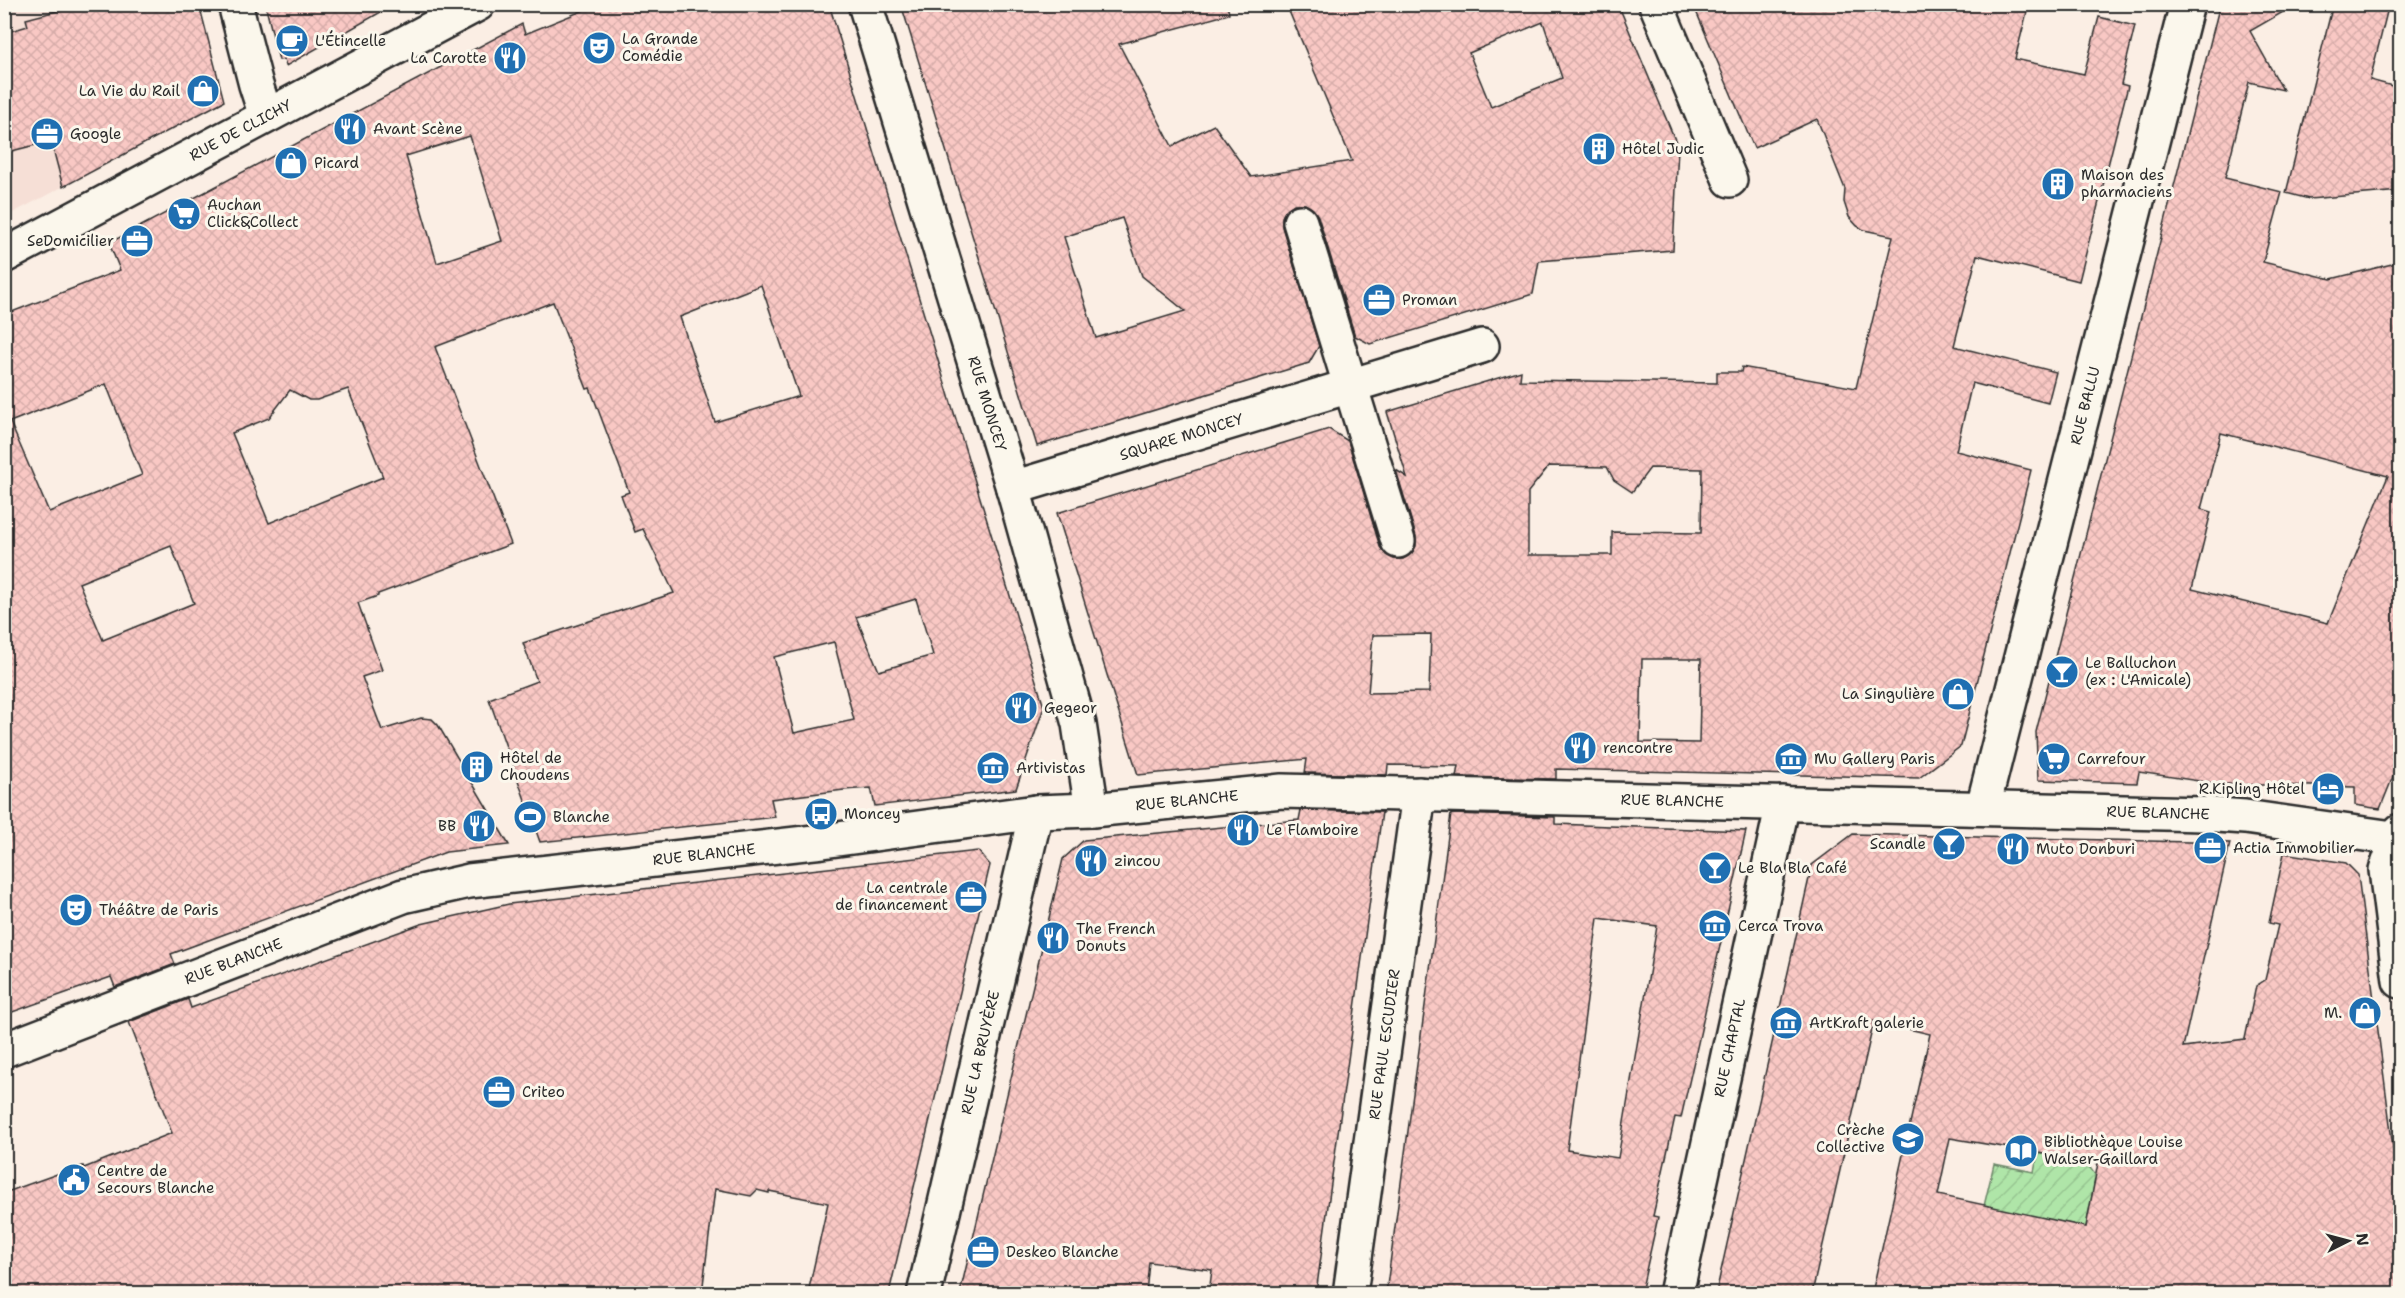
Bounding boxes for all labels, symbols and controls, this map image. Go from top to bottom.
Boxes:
cafe icon: L'Étincelle [274,23,310,59]
place label: La Grande Comédie [622,29,698,66]
place label: L'Étincelle [315,30,386,51]
theatre icon: La Grande Comédie [581,30,617,66]
restaurant icon: La Carotte [492,40,528,76]
place label: La Carotte [410,48,487,68]
shop icon: La Vie du Rail [185,73,221,109]
place label: La Vie du Rail [79,81,180,101]
street label: RUE DE CLICHY [186,95,295,166]
restaurant icon: Avant Scène [332,111,368,147]
office icon: Google [29,116,65,152]
place label: Avant Scène [373,119,463,139]
place label: Google [70,124,122,144]
building icon: Hôtel Judic [1581,131,1617,167]
place label: Hôtel Judic [1622,139,1705,159]
shop icon: Picard [273,145,309,181]
place label: Picard [314,153,359,173]
place label: Maison des pharmaciens [2081,165,2172,202]
building icon: Maison des pharmaciens [2040,166,2076,202]
place label: Auchan Click&Collect [207,195,299,232]
supermarket icon: Auchan Click&Collect [166,196,202,232]
office icon: SeDomicilier [119,223,155,259]
place label: SeDomicilier [27,231,114,251]
office icon: Proman [1361,282,1397,318]
place label: Proman [1402,290,1457,310]
street label: RUE MONCEY [963,354,1011,454]
street label: RUE BALLU [2065,364,2105,447]
street label: SQUARE MONCEY [1117,409,1246,465]
place label: Le Balluchon (ex : L'Amicale) [2085,653,2191,690]
bar icon: Le Balluchon (ex : L'Amicale) [2044,654,2080,690]
shop icon: La Singulière [1940,676,1976,712]
place label: La Singulière [1842,684,1935,704]
restaurant icon: Gegeor [1003,690,1039,726]
place label: Gegeor [1044,698,1097,718]
restaurant icon: rencontre [1562,730,1598,766]
place label: rencontre [1603,738,1673,758]
museum icon: Mu Gallery Paris [1773,741,1809,777]
supermarket icon: Carrefour [2036,741,2072,777]
place label: Hôtel de Choudens [500,748,570,785]
building icon: Hôtel de Choudens [459,749,495,785]
place label: Mu Gallery Paris [1814,749,1935,769]
place label: Carrefour [2077,749,2146,769]
museum icon: Artivistas [975,750,1011,786]
place label: Artivistas [1016,758,1086,778]
hotel icon: R.Kipling Hôtel [2310,771,2346,807]
place label: R.Kipling Hôtel [2199,779,2305,799]
street label: RUE BLANCHE [1134,785,1239,816]
street label: RUE BLANCHE [1620,789,1724,812]
bus stop icon: Moncey [803,796,839,832]
sports icon: Blanche [512,799,548,835]
street label: RUE BLANCHE [2106,802,2211,824]
place label: Moncey [844,804,901,824]
place label: Blanche [553,807,610,827]
restaurant icon: BB [461,808,497,844]
restaurant icon: Le Flamboire [1225,812,1261,848]
place label: BB [438,816,456,836]
place label: Le Flamboire [1266,820,1359,840]
bar icon: Scandle [1931,826,1967,862]
office icon: Actia Immobilier [2192,830,2228,866]
restaurant icon: Muto Donburi [1995,831,2031,867]
place label: Scandle [1870,834,1926,854]
place label: Actia Immobilier [2233,838,2355,858]
street label: RUE BLANCHE [652,839,757,870]
place label: Muto Donburi [2036,839,2135,859]
restaurant icon: zincou [1073,843,1109,879]
bar icon: Le Bla Bla Café [1697,850,1733,886]
place label: zincou [1114,851,1161,871]
place label: Le Bla Bla Café [1738,858,1847,878]
place label: La centrale de financement [835,878,948,915]
office icon: La centrale de financement [953,879,989,915]
theatre icon: Théâtre de Paris [58,892,94,928]
place label: Théâtre de Paris [99,900,219,920]
museum icon: Cerca Trova [1697,908,1733,944]
place label: Cerca Trova [1738,916,1824,936]
place label: The French Donuts [1076,919,1156,956]
restaurant icon: The French Donuts [1035,920,1071,956]
street label: RUE BLANCHE [182,933,285,989]
street label: RUE PAUL ESCUDIER [1364,968,1405,1121]
street label: RUE LA BRUYÈRE [956,989,1004,1116]
shop icon: M. [2347,995,2383,1031]
street label: RUE CHAPTAL [1709,996,1750,1099]
place label: M. [2324,1003,2342,1023]
museum icon: ArtKraft galerie [1768,1005,1804,1041]
place label: ArtKraft galerie [1809,1013,1924,1033]
office icon: Criteo [481,1074,517,1110]
place label: Criteo [522,1082,565,1102]
place label: Crèche Collective [1816,1120,1885,1157]
school or university icon: Crèche Collective [1890,1121,1926,1157]
place label: Bibliothèque Louise Walser-Gaillard [2044,1132,2183,1169]
library icon: Bibliothèque Louise Walser-Gaillard [2003,1133,2039,1169]
place label: Centre de Secours Blanche [97,1161,214,1198]
public building icon: Centre de Secours Blanche [56,1162,92,1198]
north arrow [2318,1211,2378,1271]
text: N [2351,1232,2374,1247]
office icon: Deskeo Blanche [965,1234,1001,1270]
place label: Deskeo Blanche [1006,1242,1119,1262]

